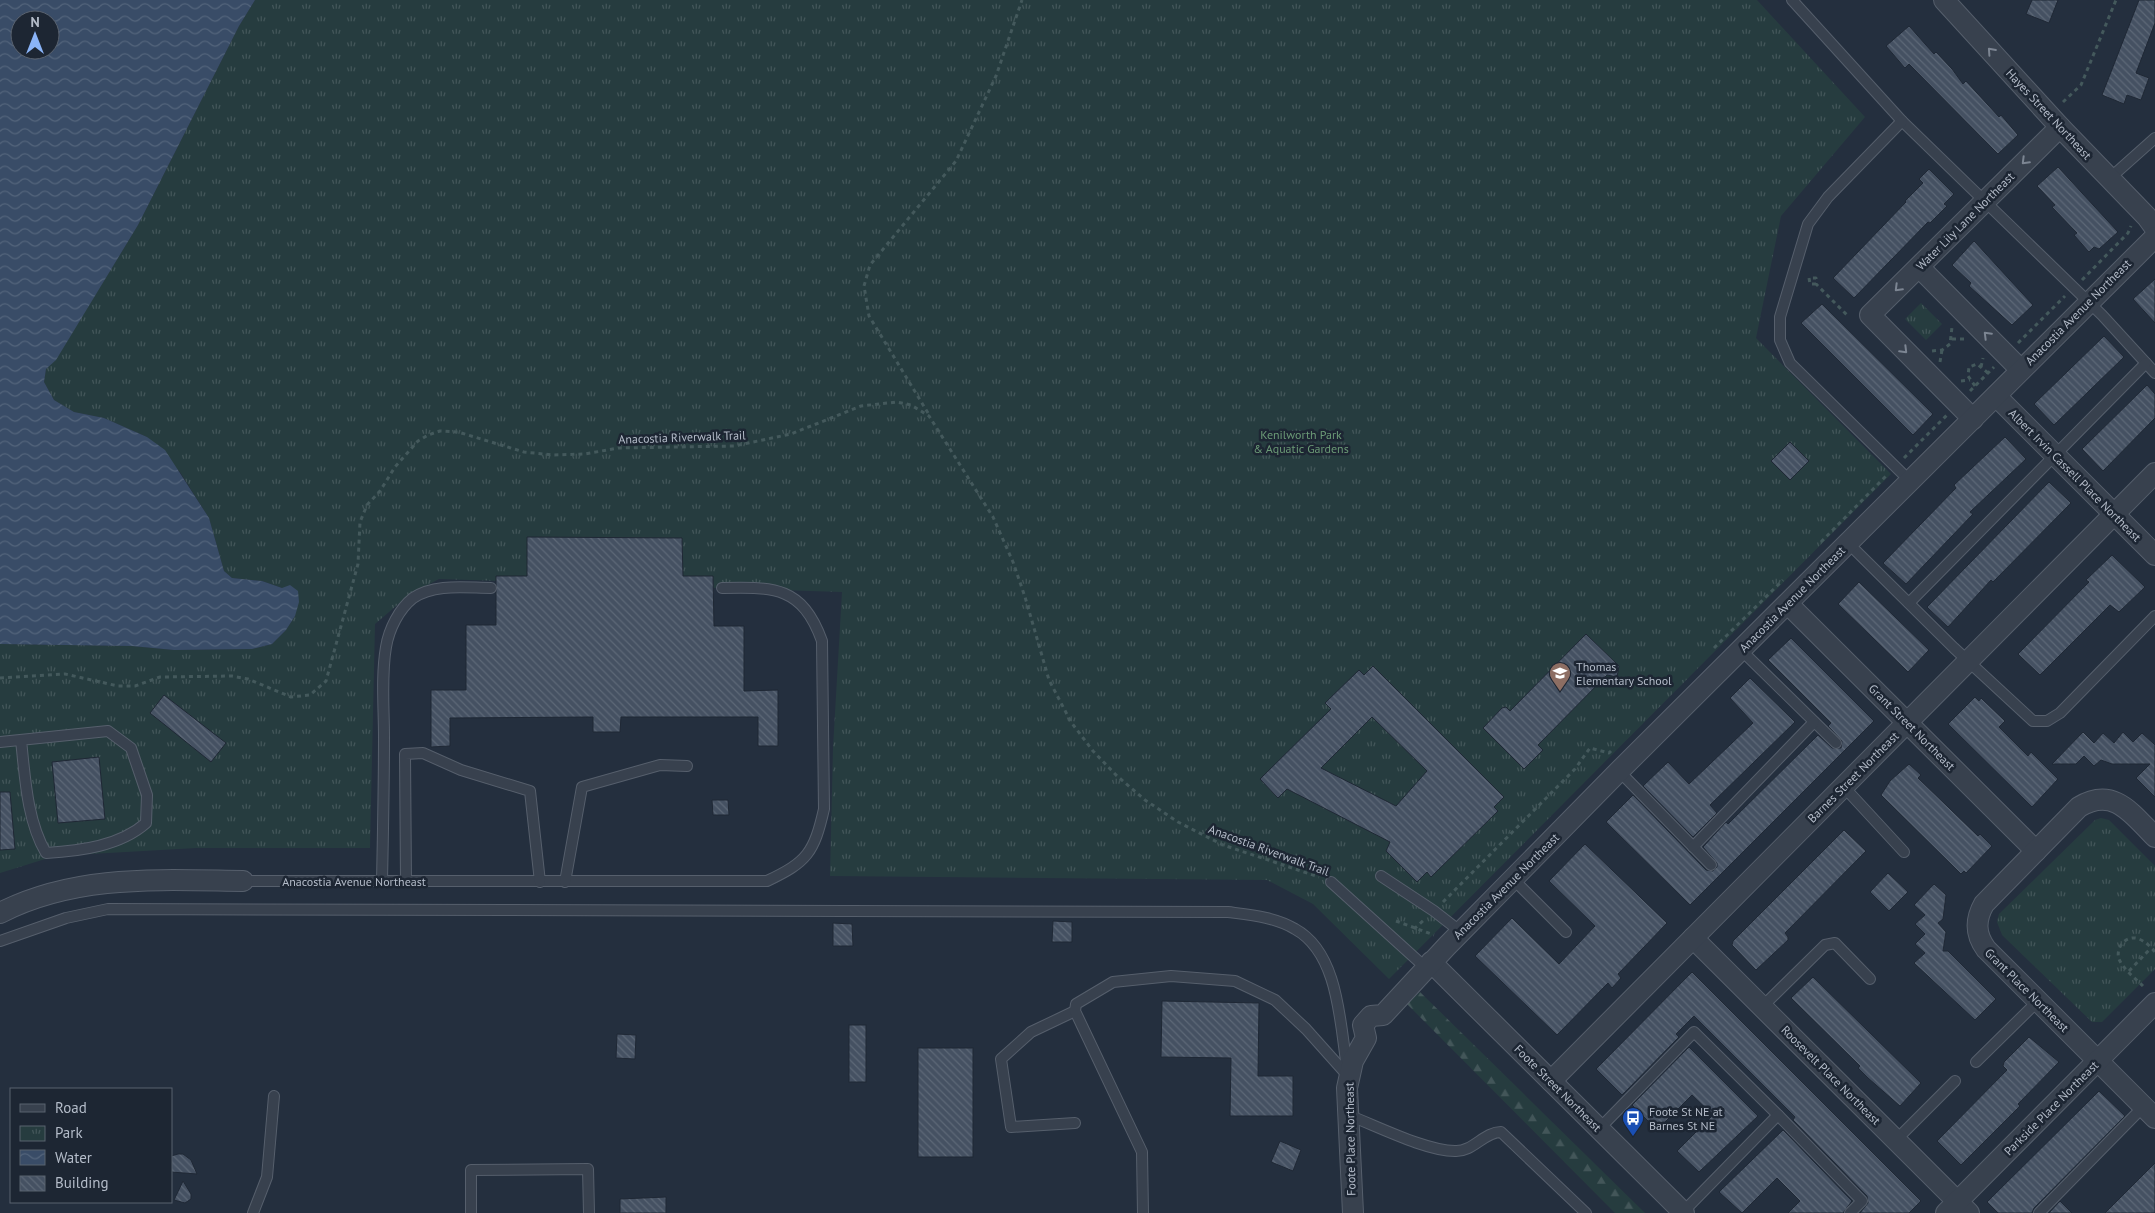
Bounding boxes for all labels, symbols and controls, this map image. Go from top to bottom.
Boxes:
north arrow [10,10,60,60]
text: N [30,13,40,31]
one-way arrow [1988,48,1997,57]
street label: Hayes Street Northeast [2003,66,2095,162]
one-way arrow [2022,155,2031,164]
street label: Water Lily Lane Northeast [1913,169,2017,273]
street label: Anacostia Avenue Northeast [2022,256,2134,368]
one-way arrow [1895,282,1904,291]
one-way arrow [1984,332,1993,341]
one-way arrow [1899,344,1908,353]
street label: Albert Irvin Cassell Place Northeast [2006,406,2144,544]
street label: Anacostia Riverwalk Trail [618,427,746,447]
park label: Kenilworth Park & Aquatic Gardens [1253,427,1349,456]
street label: Anacostia Avenue Northeast [1736,543,1848,655]
place label: Thomas Elementary School [1576,659,1672,688]
school or university icon: Thomas Elementary School [1548,661,1572,692]
street label: Grant Street Northeast [1866,681,1958,773]
street label: Barnes Street Northeast [1804,728,1902,826]
street label: Anacostia Riverwalk Trail [1207,821,1332,879]
street label: Anacostia Avenue Northeast [1450,830,1562,942]
street label: Anacostia Avenue Northeast [282,874,426,889]
street label: Grant Place Northeast [1982,945,2072,1035]
street label: Roosevelt Place Northeast [1778,1022,1884,1128]
street label: Foote Street Northeast [1511,1041,1605,1135]
street label: Parkside Place Northeast [2001,1058,2101,1158]
street label: Foote Place Northeast [1342,1082,1358,1196]
legend [10,1088,172,1203]
text: Road [55,1098,87,1117]
place label: Foote St NE at Barnes St NE [1649,1104,1723,1133]
bus stop icon: Foote St NE at Barnes St NE [1621,1106,1645,1137]
text: Park [55,1123,83,1142]
text: Water [55,1148,92,1167]
text: Building [55,1173,109,1192]

